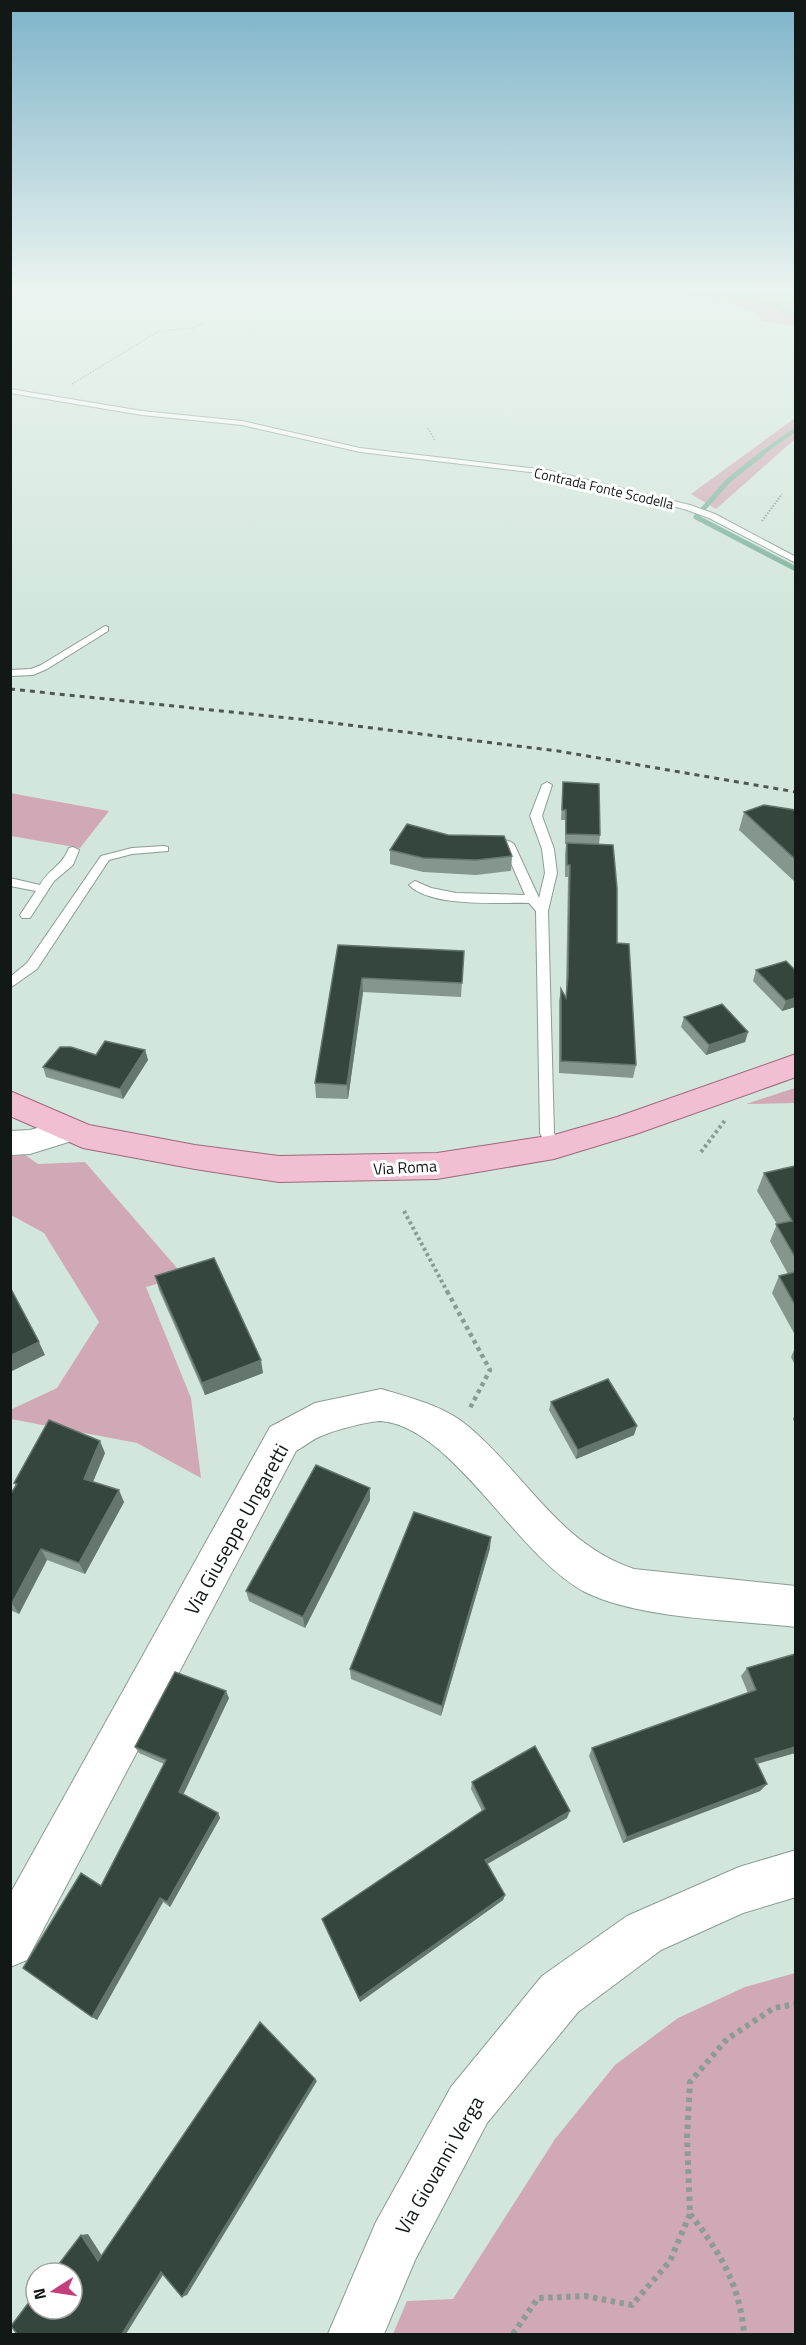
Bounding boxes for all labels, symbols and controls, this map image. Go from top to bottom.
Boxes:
street label: Contrada Fonte Scodella [532,462,676,514]
street label: Via Roma [372,1153,438,1181]
street label: Via Giuseppe Ungaretti [176,1438,296,1620]
street label: Via Giovanni Verga [387,2090,491,2240]
north arrow [24,2261,84,2321]
text: N [26,2286,52,2302]

